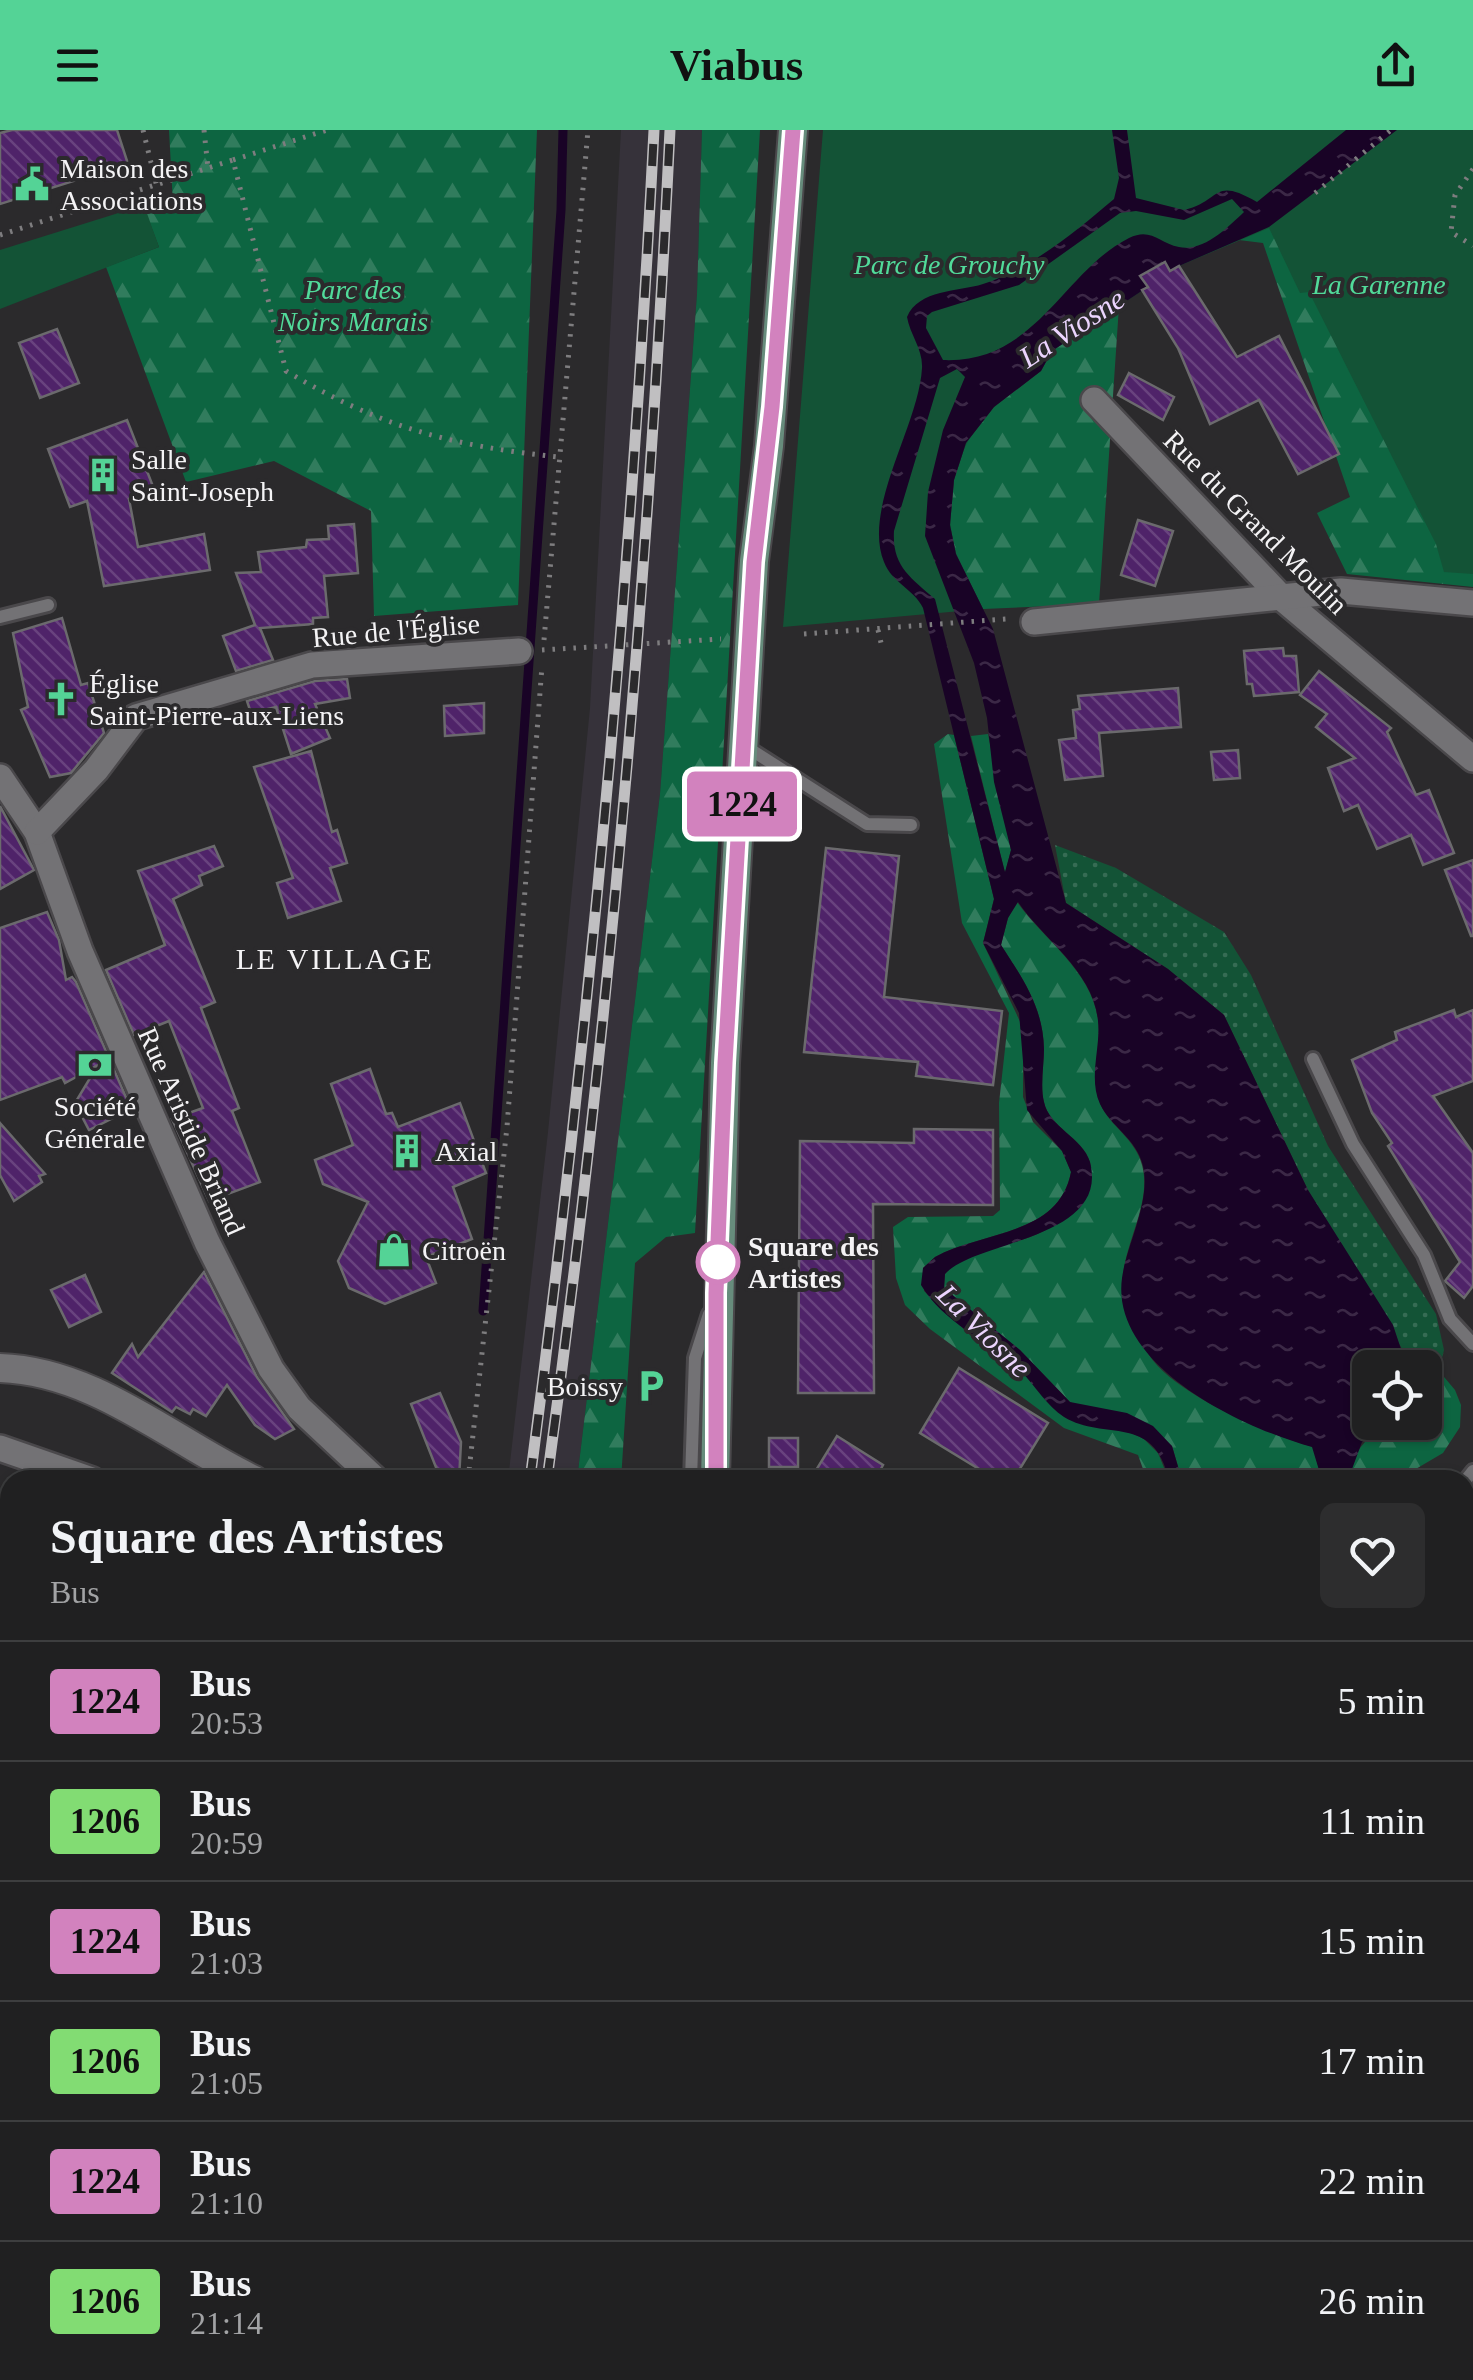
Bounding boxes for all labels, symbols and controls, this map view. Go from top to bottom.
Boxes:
icon: menu [50,38,105,93]
icon: share [1368,38,1423,93]
text: Viabus [670,40,803,90]
place label: Maison des Associations [60,153,203,216]
public building icon: Maison des Associations [13,165,51,203]
park label: Parc de Grouchy [853,249,1045,280]
park label: La Garenne [1311,269,1446,300]
park label: Parc des Noirs Marais [277,274,428,337]
water label: La Viosne [1012,281,1130,374]
street label: Rue du Grand Moulin [1158,424,1354,620]
place label: Salle Saint-Joseph [131,444,274,507]
building icon: Salle Saint-Joseph [84,456,122,494]
street label: Rue de l'Église [311,608,481,653]
place label: Église Saint-Pierre-aux-Liens [89,668,344,731]
church icon: Église Saint-Pierre-aux-Liens [42,680,80,718]
line badge: 1224 [672,772,812,836]
text: 1224 [707,785,777,824]
district label: LE VILLAGE [236,942,434,975]
street label: Rue Aristide Briand [132,1023,251,1240]
bank icon: Société Générale [76,1046,114,1084]
place label: Société Générale [44,1091,146,1154]
building icon: Axial [388,1132,426,1170]
place label: Axial [435,1136,497,1167]
shop icon: Citroën [375,1231,413,1269]
place label: Square des Artistes [748,1231,879,1294]
place label: Citroën [422,1235,506,1266]
marker: Square des Artistes [697,1241,739,1283]
water label: La Viosne [930,1276,1038,1384]
map controls [1352,1350,1442,1440]
button: locate [1352,1350,1442,1440]
parking icon: Boissy [632,1367,670,1405]
place label: Boissy [547,1371,623,1402]
button: heart [1320,1503,1425,1608]
text: Square des Artistes [50,1510,444,1563]
text: Bus [50,1574,100,1610]
text: Bus [190,1662,251,1704]
text: 5 min [1337,1680,1425,1722]
text: 1224 [70,1682,140,1721]
text: 20:53 [190,1705,263,1741]
text: Bus [190,1782,251,1824]
text: 11 min [1320,1800,1425,1842]
text: 1206 [70,1802,140,1841]
text: 20:59 [190,1825,263,1861]
text: Bus [190,1902,251,1944]
text: 15 min [1318,1920,1425,1962]
text: 1224 [70,1922,140,1961]
text: 21:03 [190,1945,263,1981]
text: Bus [190,2022,251,2064]
text: 17 min [1318,2040,1425,2082]
text: 1206 [70,2042,140,2081]
text: 21:05 [190,2065,263,2101]
text: Bus [190,2142,251,2184]
text: 22 min [1318,2160,1425,2202]
text: 1224 [70,2162,140,2201]
text: 21:10 [190,2185,263,2221]
text: Bus [190,2262,251,2304]
text: 26 min [1318,2280,1425,2322]
text: 1206 [70,2282,140,2321]
text: 21:14 [190,2305,263,2341]

